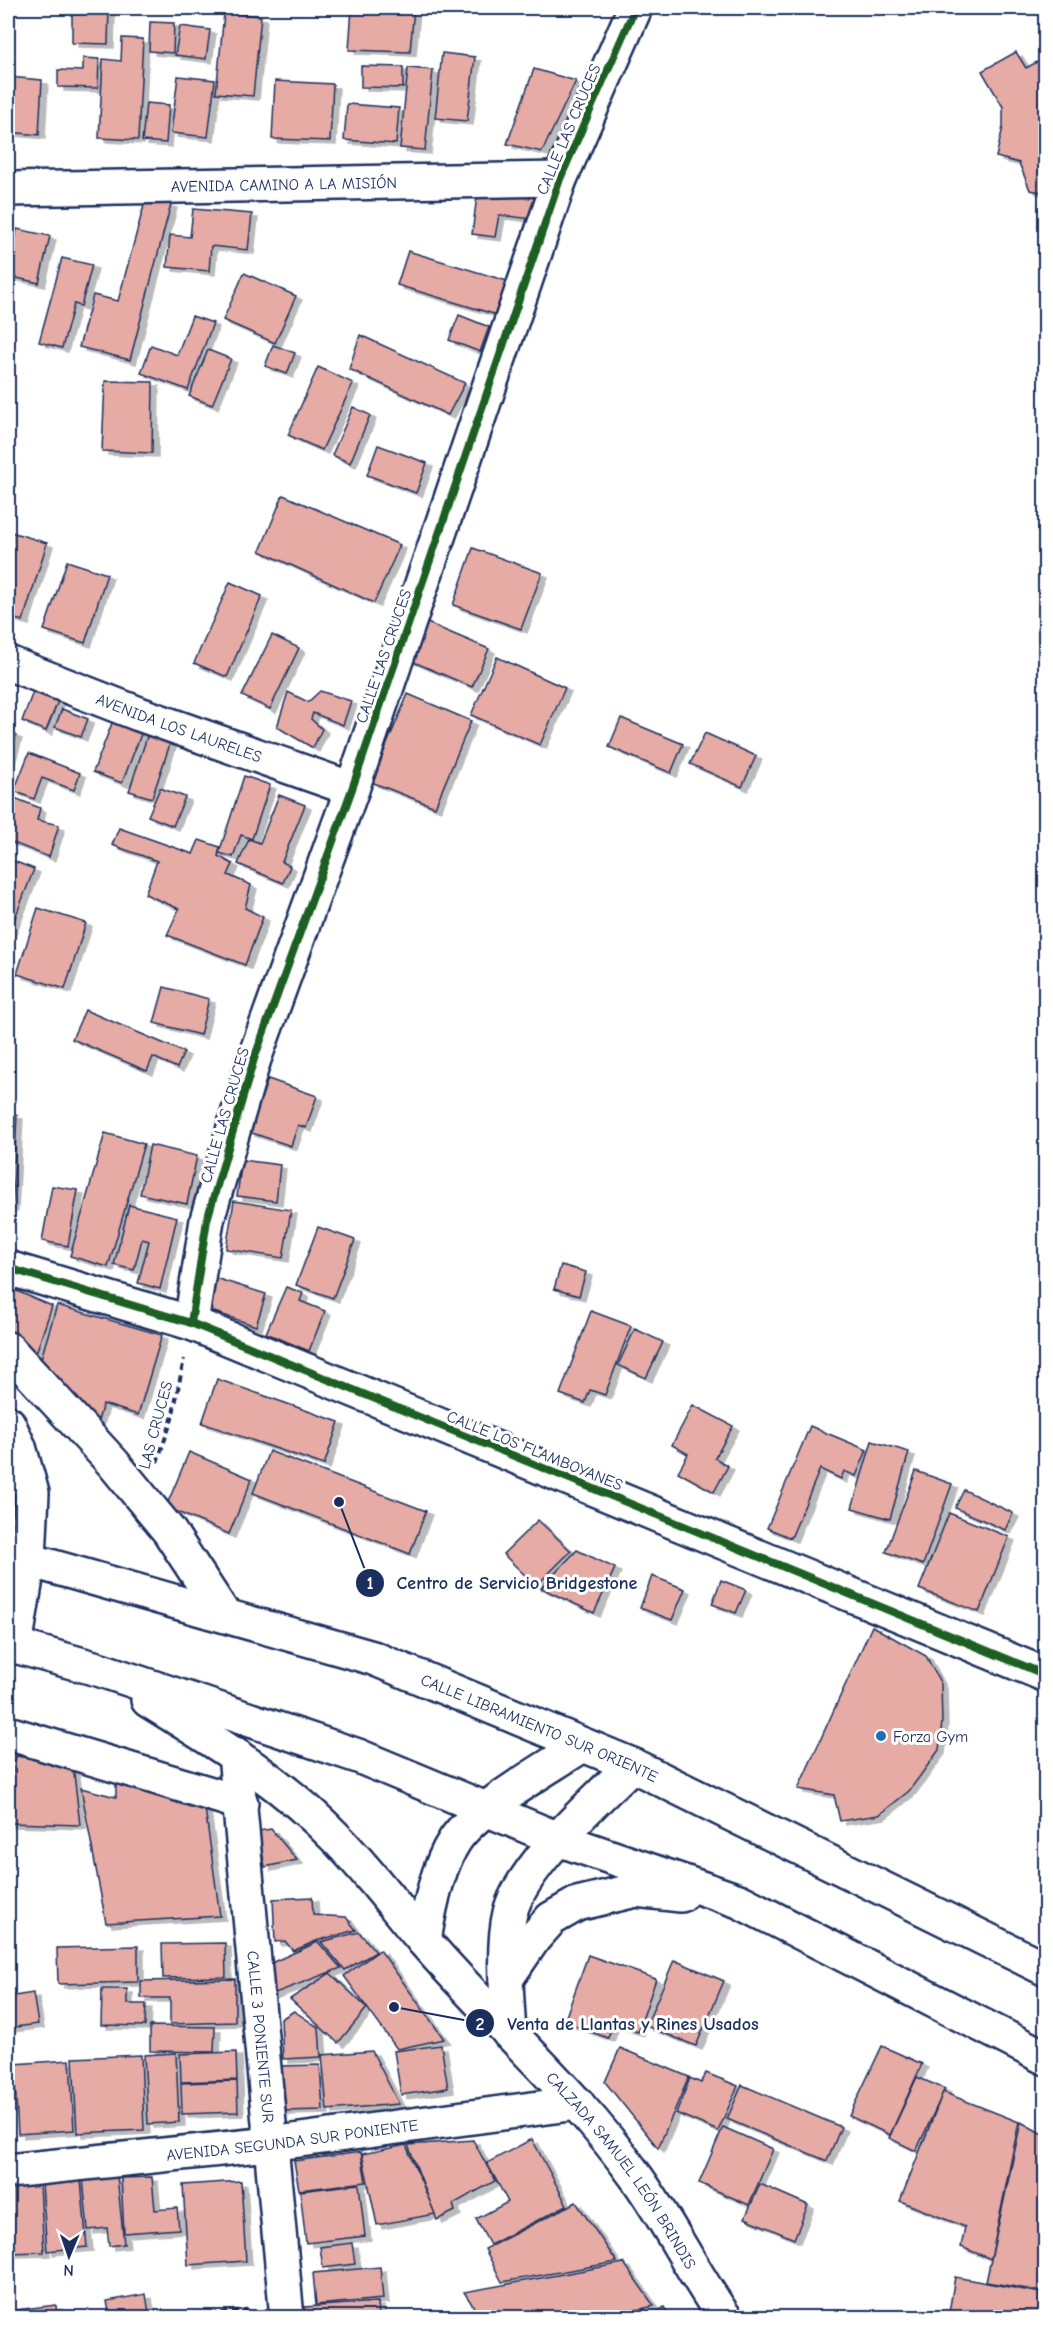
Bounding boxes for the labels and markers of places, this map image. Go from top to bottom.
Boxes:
callout: Centro de Servicio Bridgestone [355,1565,650,1601]
place label: Forza Gym [893,1728,968,1746]
marker: Forza Gym [874,1729,888,1743]
callout: Venta de Llantas y Rines Usados [465,2005,770,2041]

